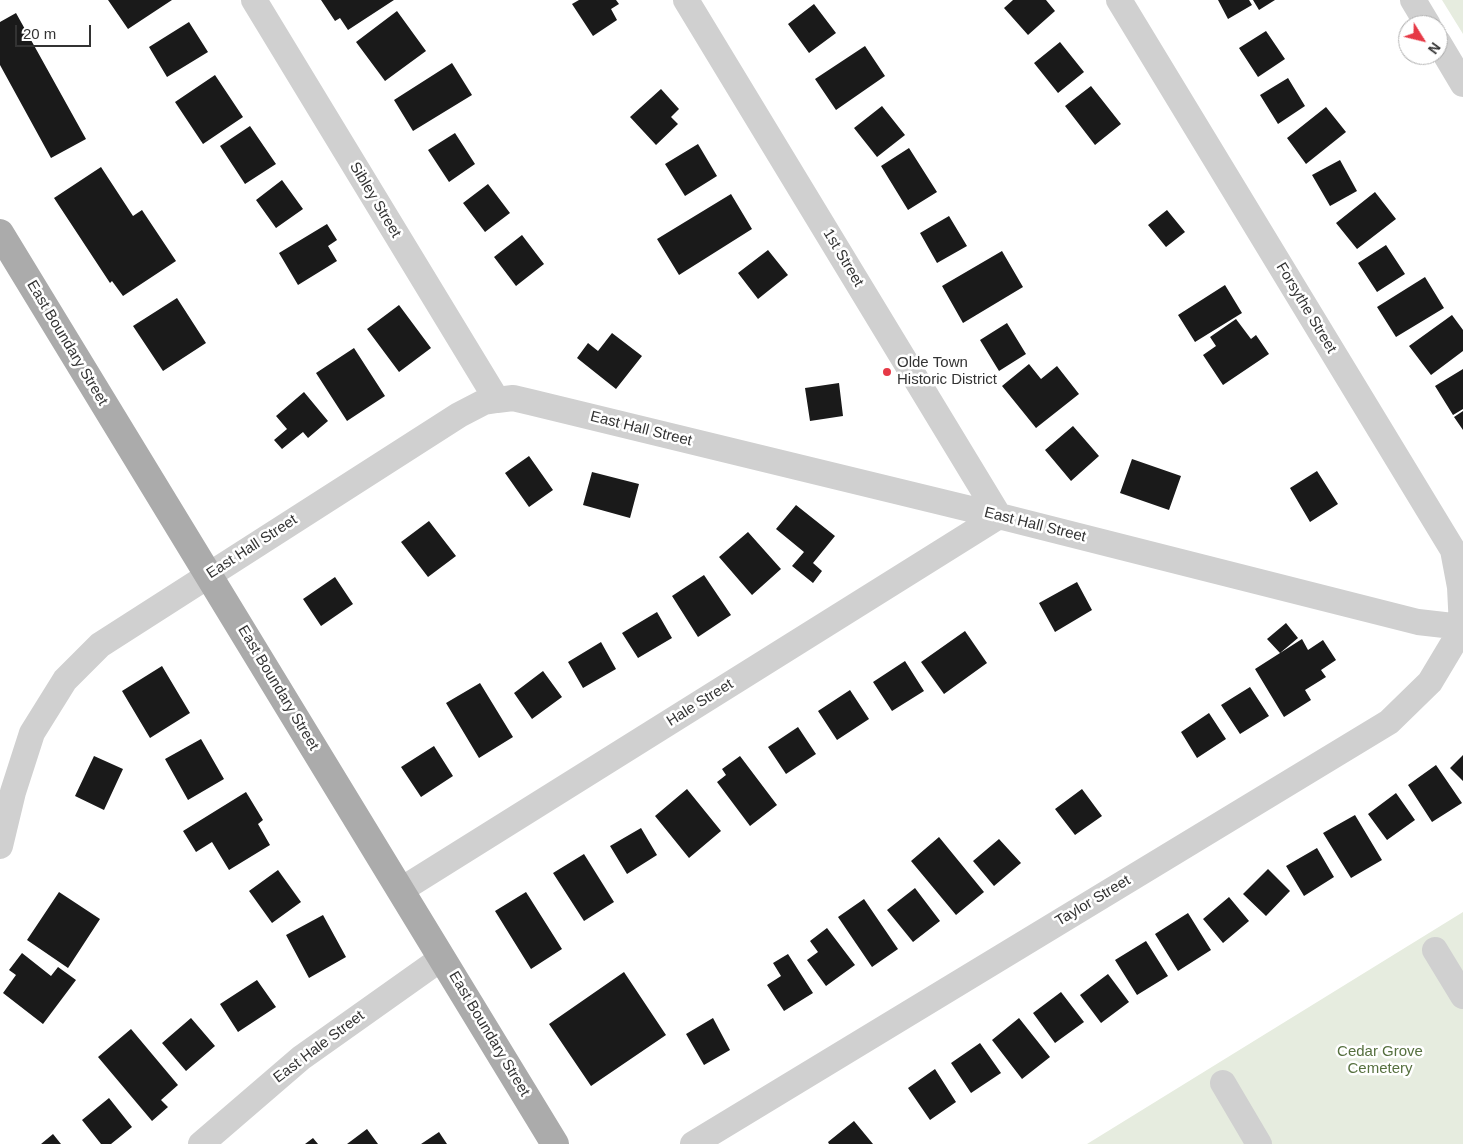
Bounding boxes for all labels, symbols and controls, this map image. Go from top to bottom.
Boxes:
scale bar [18,15,94,47]
north arrow [1398,15,1448,65]
text: 20 m [23,25,56,42]
text: N [1425,39,1444,57]
street label: Sibley Street [345,159,405,241]
street label: 1st Street [819,226,867,290]
street label: Forsythe Street [1272,259,1340,357]
street label: East Boundary Street [23,277,111,409]
place label: Olde Town Historic District [897,354,997,389]
marker: Olde Town Historic District [881,366,893,378]
street label: East Hall Street [588,408,694,450]
street label: East Hall Street [982,504,1088,546]
street label: East Hall Street [203,511,301,583]
street label: East Boundary Street [234,622,322,754]
street label: Hale Street [663,675,737,731]
street label: Taylor Street [1052,872,1134,930]
street label: East Boundary Street [445,968,533,1100]
street label: East Hale Street [270,1007,368,1087]
park label: Cedar Grove Cemetery [1337,1043,1423,1078]

